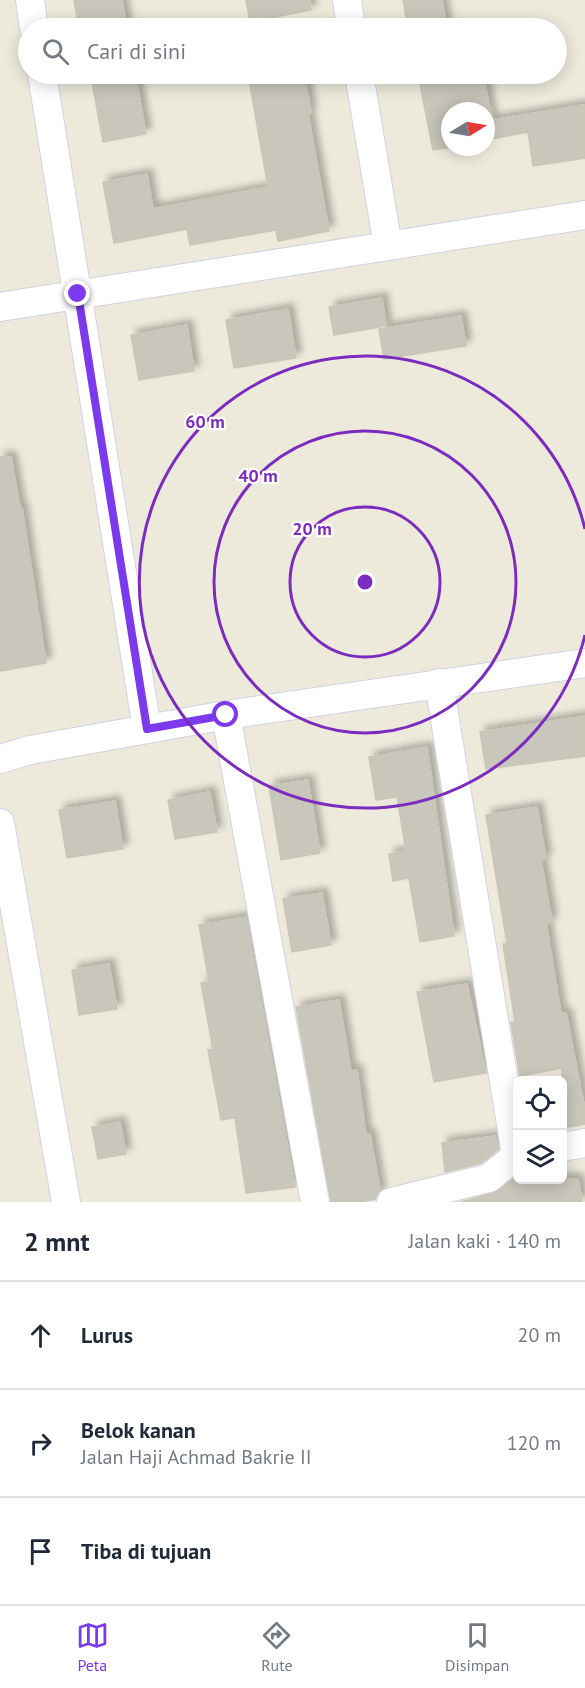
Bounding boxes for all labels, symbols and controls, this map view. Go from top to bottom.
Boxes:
search box [18,18,567,84]
icon: search [39,35,72,68]
text: Cari di sini [87,37,186,65]
north arrow [441,102,495,156]
route end [64,280,90,306]
text: 60 m [185,410,225,433]
text: 40 m [238,464,278,487]
text: 20 m [292,517,332,540]
centre of rings [355,572,375,592]
route start [212,701,238,727]
map controls [513,1076,567,1184]
button: locate [513,1076,567,1130]
button: layers [513,1130,567,1184]
text: 2 mnt [24,1225,90,1258]
text: Jalan kaki · 140 m [408,1228,561,1254]
icon: ahead [24,1319,57,1352]
text: Lurus [81,1321,133,1349]
text: 20 m [518,1322,561,1348]
text: Belok kanan [81,1416,196,1444]
icon: right [24,1427,57,1460]
text: 120 m [507,1430,561,1456]
text: Jalan Haji Achmad Bakrie II [81,1444,312,1470]
icon: arrive [24,1535,57,1568]
text: Tiba di tujuan [81,1537,211,1565]
tab: Peta [76,1619,109,1675]
tab: Rute [260,1619,293,1675]
tab: Disimpan [445,1619,509,1675]

